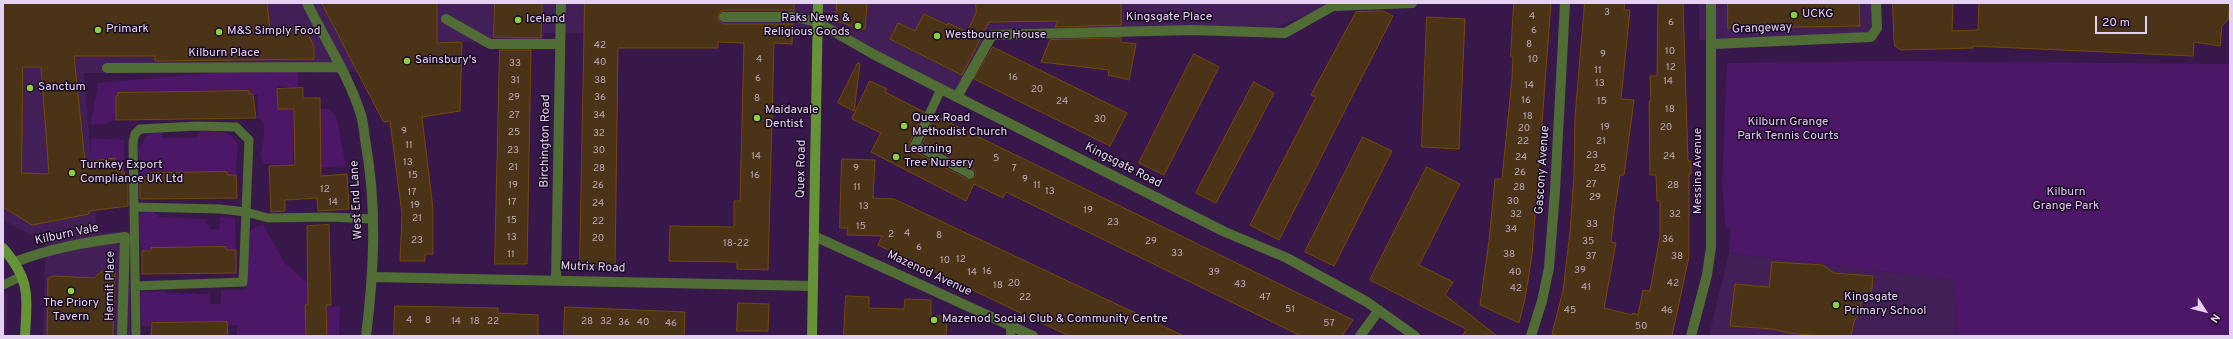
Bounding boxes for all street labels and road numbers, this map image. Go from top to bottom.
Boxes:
street label: Kingsgate Place [1126,11,1212,25]
street label: Grangeway [1732,21,1792,37]
street label: Kilburn Place [188,47,260,61]
street label: Birchington Road [538,94,554,188]
street label: Gascony Avenue [1533,125,1553,215]
street label: Messina Avenue [1692,128,1706,214]
street label: Quex Road [794,140,810,198]
street label: Kingsgate Road [1082,140,1164,192]
street label: West End Lane [348,160,366,240]
street label: Kilburn Vale [34,221,100,249]
street label: Mazenod Avenue [884,248,974,300]
street label: Hermit Place [103,251,119,321]
street label: Mutrix Road [560,260,626,276]

